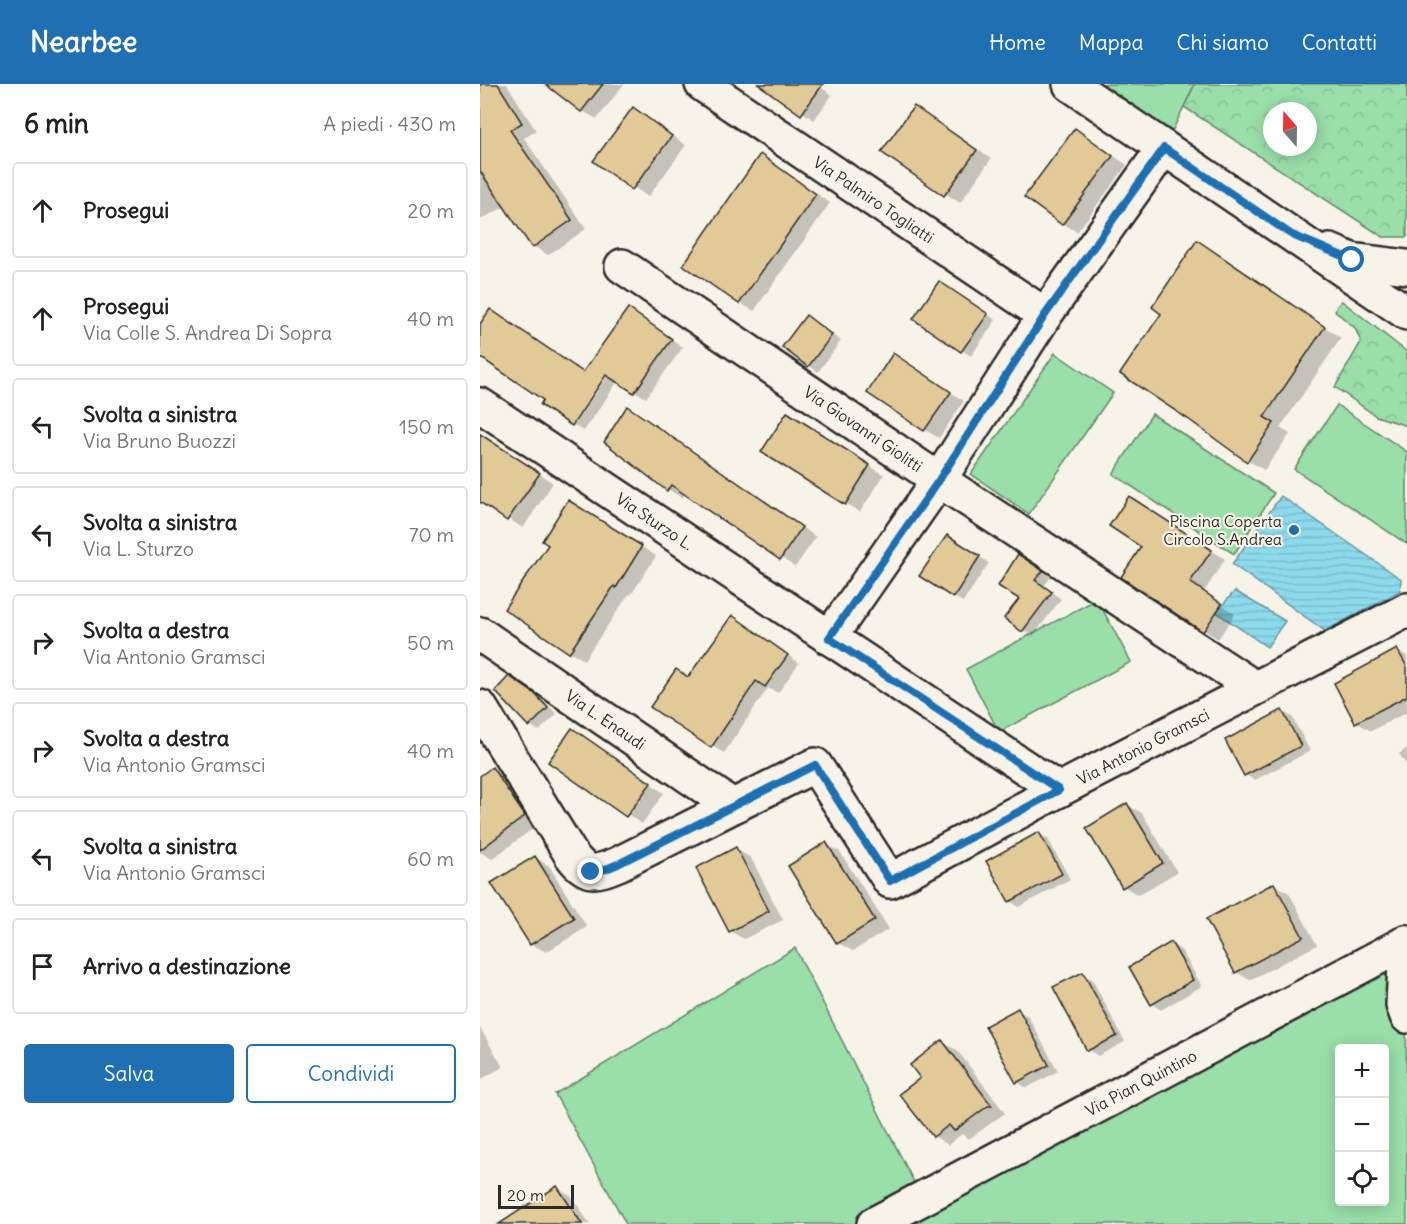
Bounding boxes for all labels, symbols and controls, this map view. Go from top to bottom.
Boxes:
text: Nearbee [30,24,137,60]
text: Home [989,29,1046,56]
text: Mappa [1079,29,1144,56]
text: Chi siamo [1177,29,1269,56]
text: Contatti [1302,29,1377,56]
north arrow [1263,102,1317,156]
text: 6 min [24,107,89,140]
text: A piedi · 430 m [323,111,456,136]
street label: Via Palmiro Togliatti [809,152,938,247]
icon: ahead [26,194,59,227]
text: Prosegui [83,196,169,224]
text: 20 m [408,198,454,223]
route start [1338,246,1364,272]
text: Prosegui [83,292,169,320]
icon: ahead [26,302,59,335]
text: 40 m [407,306,454,331]
text: Via Colle S. Andrea Di Sopra [83,320,332,345]
street label: Via Giovanni Giolitti [800,382,926,476]
text: Svolta a sinistra [83,400,237,428]
icon: left [26,410,59,443]
text: 150 m [399,414,454,439]
text: Via Bruno Buozzi [83,428,236,453]
street label: Via Sturzo L. [612,488,697,554]
text: Svolta a sinistra [83,508,237,536]
place label: Piscina Coperta Circolo S.Andrea [1163,511,1282,549]
icon: left [26,518,59,551]
text: 70 m [409,522,454,547]
marker: Piscina Coperta Circolo S.Andrea [1287,523,1301,537]
text: Via L. Sturzo [83,536,194,561]
text: Svolta a destra [83,616,229,644]
icon: right [26,626,59,659]
text: 50 m [407,630,454,655]
text: Via Antonio Gramsci [83,644,266,669]
street label: Via L. Enaudi [562,685,649,754]
street label: Via Antonio Gramsci [1074,704,1213,789]
text: Svolta a destra [83,724,229,752]
icon: right [26,734,59,767]
text: 40 m [407,738,454,763]
text: Via Antonio Gramsci [83,752,266,777]
text: Svolta a sinistra [83,832,237,860]
icon: left [26,842,59,875]
text: 60 m [407,846,454,871]
route end [577,858,603,884]
text: Via Antonio Gramsci [83,860,266,885]
icon: arrive [26,950,59,983]
text: Arrivo a destinazione [83,952,291,980]
button: Salva [24,1044,234,1103]
button: Condividi [246,1044,456,1103]
map controls [1335,1044,1389,1206]
button: + [1335,1044,1389,1098]
street label: Via Pian Quintino [1082,1045,1200,1120]
button: − [1335,1098,1389,1152]
button: locate [1335,1152,1389,1206]
scale bar [498,1182,574,1210]
text: 20 m [507,1185,544,1205]

